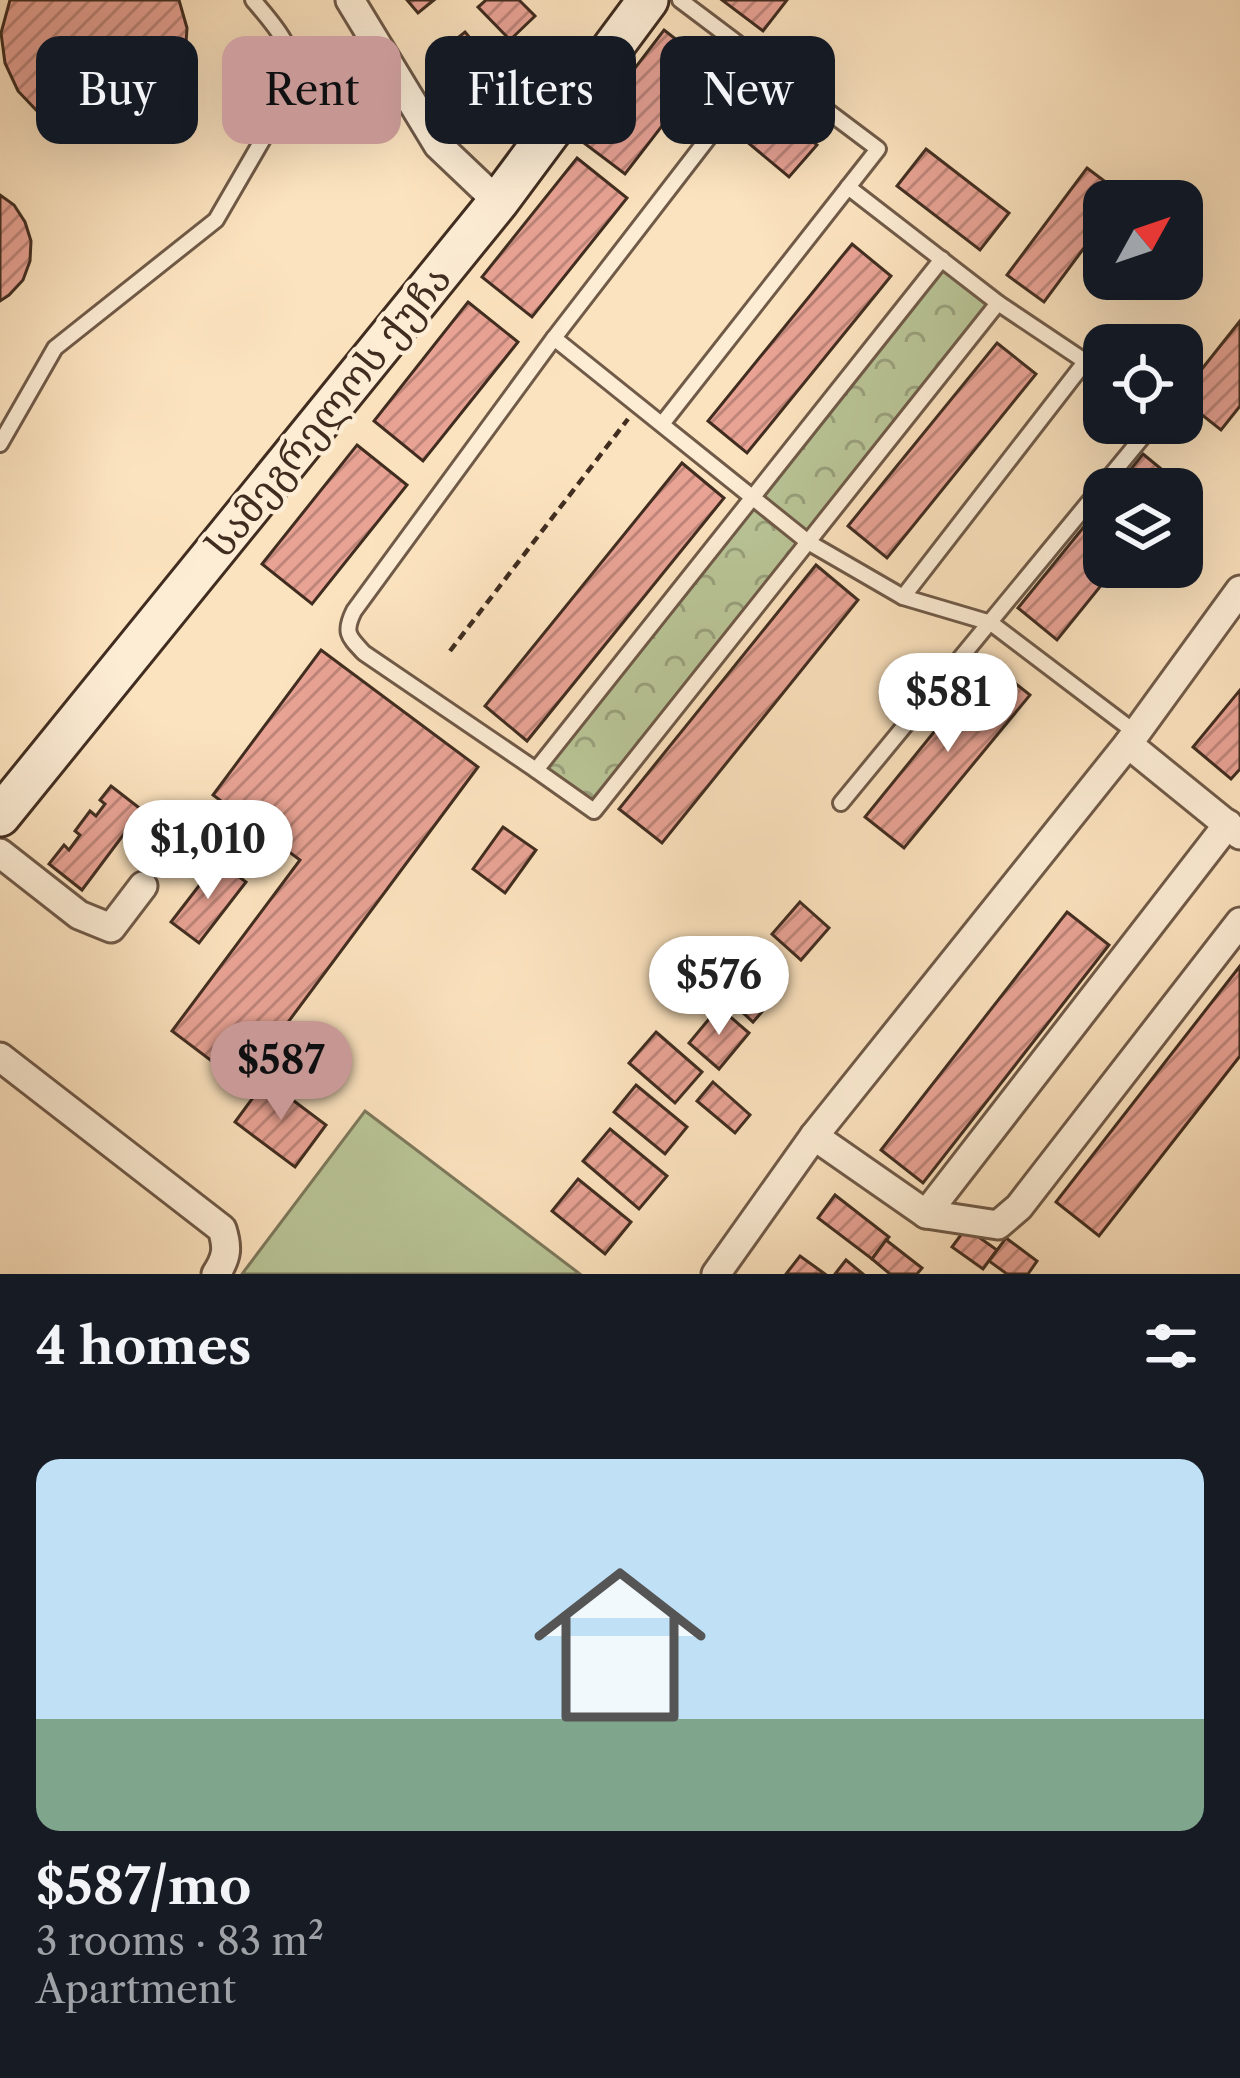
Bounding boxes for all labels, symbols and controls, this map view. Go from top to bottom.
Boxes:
chip: Buy [36,36,198,144]
chip: Rent [222,36,401,144]
chip: Filters [425,36,636,144]
chip: New [660,36,835,144]
north arrow [1083,180,1203,300]
map controls [1083,180,1203,588]
street label: სამეგრელოს ქუჩა [195,255,461,567]
button: locate [1083,324,1203,444]
button: layers [1083,468,1203,588]
pin: $581 [877,653,1019,755]
text: $581 [906,668,990,716]
pin: $1,010 [110,800,306,902]
text: $1,010 [150,815,266,863]
pin: $576 [648,936,790,1038]
text: $576 [676,951,762,999]
pin: $587 [210,1021,352,1123]
text: $587 [237,1036,325,1084]
icon: filters [1138,1313,1204,1379]
text: 4 homes [36,1315,251,1377]
icon: home [512,1537,728,1753]
text: $587/mo [36,1855,251,1917]
text: 3 rooms · 83 m² [36,1917,324,1965]
text: Apartment [36,1965,236,2013]

